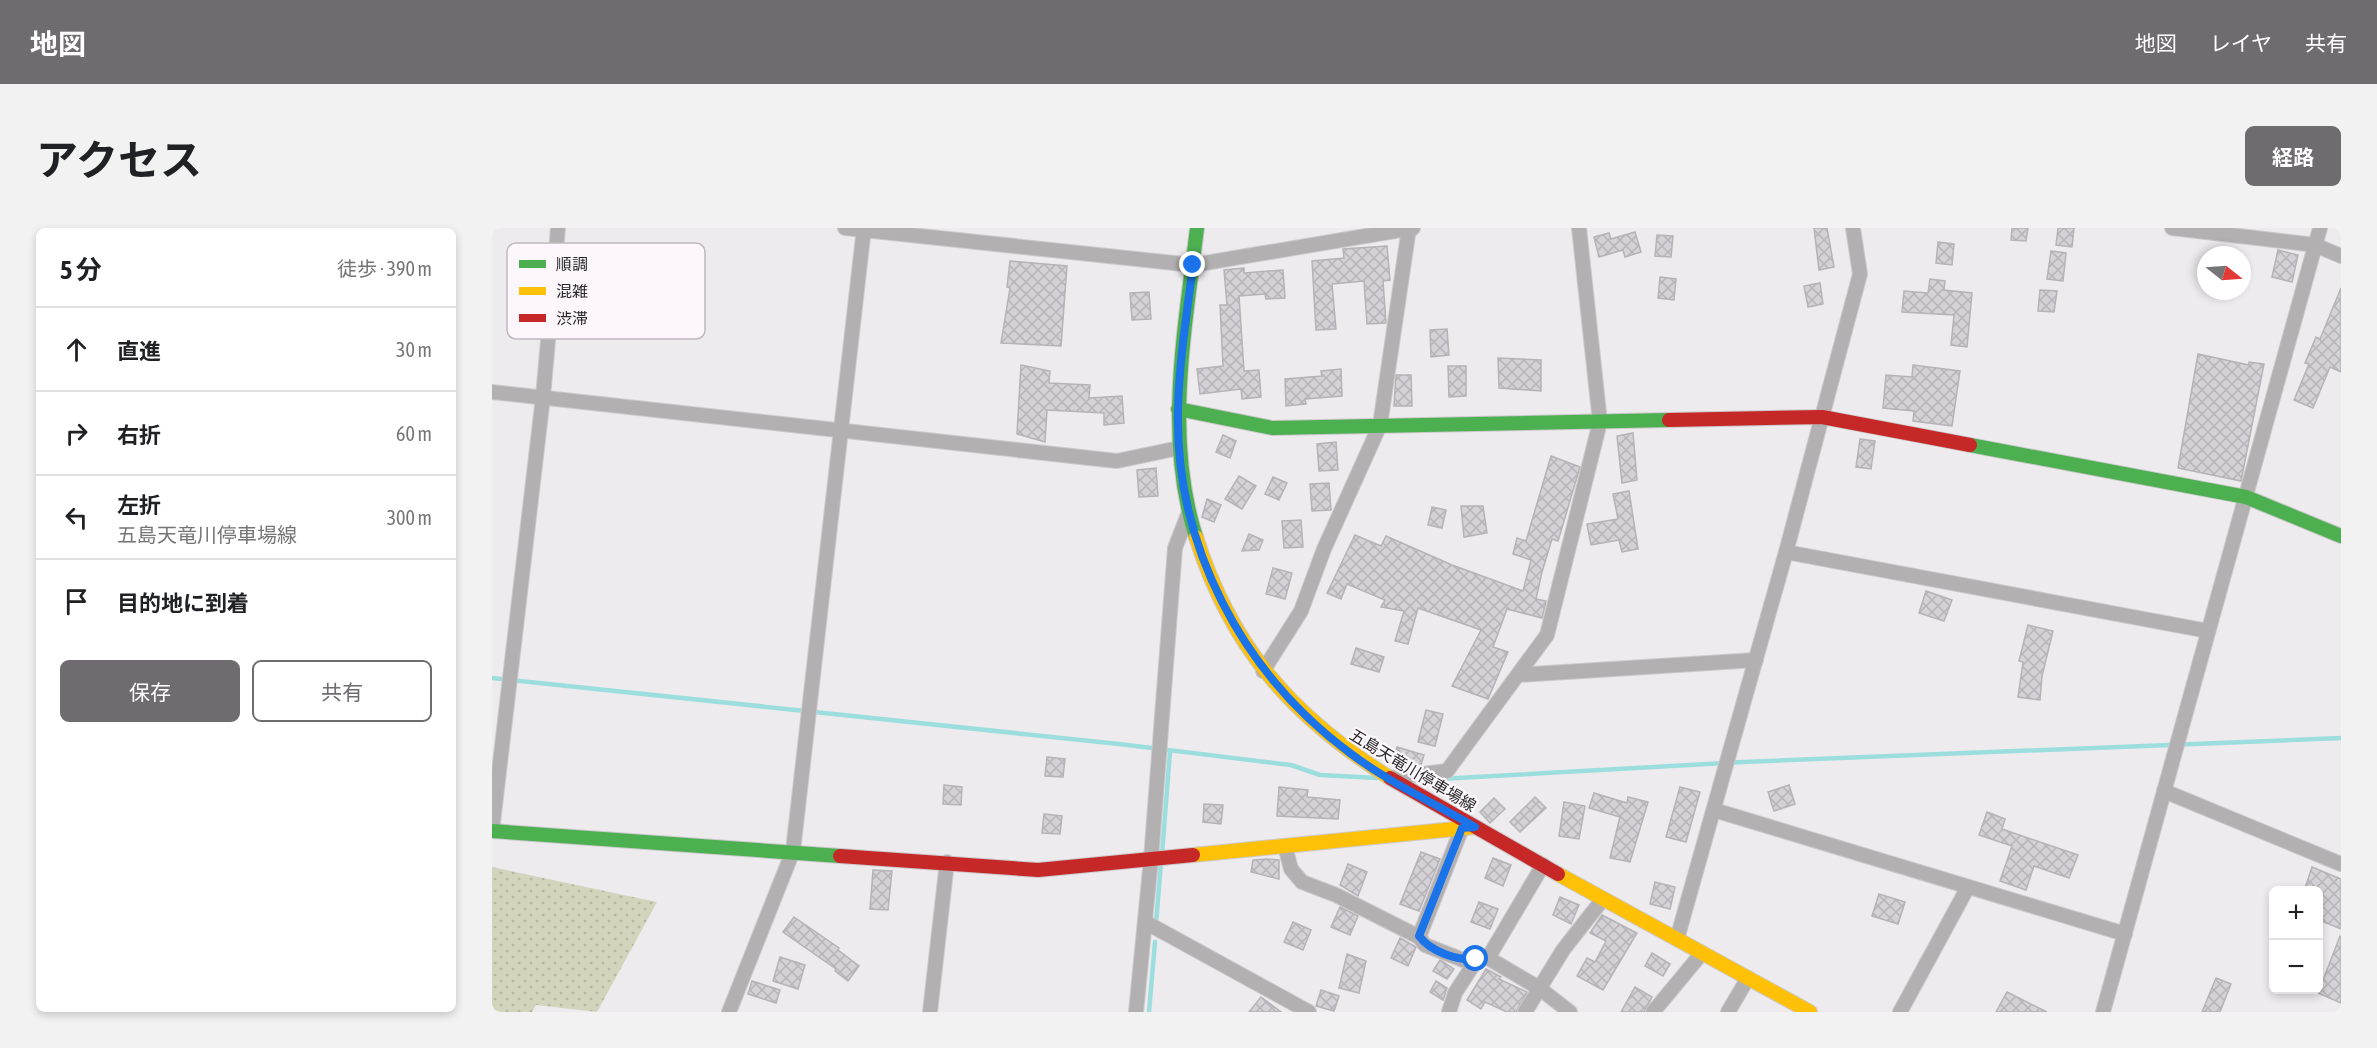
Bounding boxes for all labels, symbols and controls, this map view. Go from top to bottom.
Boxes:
text: 地図 [30,28,86,60]
text: 地図 [2135,31,2177,55]
text: レイヤ [2210,31,2272,55]
text: 共有 [2305,31,2347,55]
button: 経路 [2245,126,2341,186]
text: アクセス [36,136,202,184]
legend [507,243,705,339]
north arrow [2197,246,2251,300]
route end [1179,251,1205,277]
text: 5 分 [60,255,102,285]
text: 順調 [556,255,588,273]
text: 徒歩 · 390 m [337,257,432,280]
text: 混雑 [556,282,588,300]
text: 渋滞 [556,309,588,327]
icon: ahead [60,333,93,366]
text: 直進 [117,338,161,364]
text: 30 m [396,338,432,361]
icon: right [60,417,93,450]
text: 右折 [117,422,161,448]
text: 60 m [396,422,432,445]
text: 左折 [117,492,161,518]
icon: left [60,501,93,534]
text: 300 m [387,506,432,529]
text: 五島天竜川停車場線 [117,523,297,546]
icon: arrive [60,585,93,618]
text: 目的地に到着 [117,590,249,616]
button: 保存 [60,660,240,722]
button: 共有 [252,660,432,722]
street label: 五島天竜川停車場線 [1347,725,1479,815]
map controls [2269,886,2323,994]
button: + [2269,886,2323,940]
button: − [2269,940,2323,994]
route start [1462,945,1488,971]

